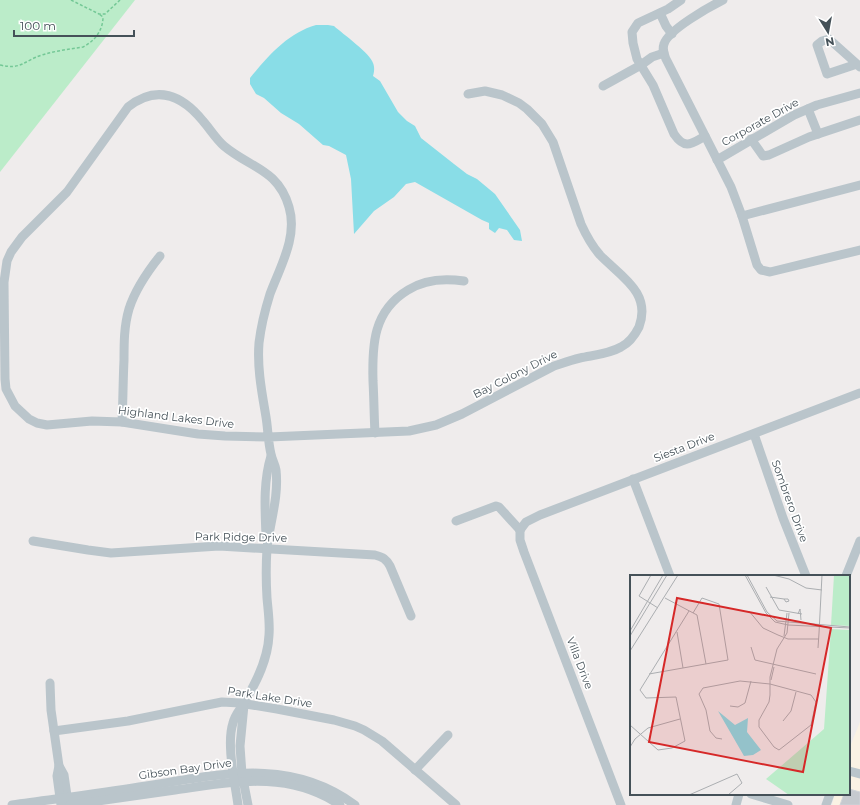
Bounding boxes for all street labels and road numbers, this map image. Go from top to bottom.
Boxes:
street label: Corporate Drive [719,95,801,149]
street label: Bay Colony Drive [471,347,560,401]
street label: Highland Lakes Drive [117,403,235,431]
street label: Siesta Drive [652,429,717,465]
street label: Sombrero Drive [769,458,812,544]
street label: Park Ridge Drive [195,529,288,545]
street label: Villa Drive [564,635,596,691]
street label: Park Lake Drive [227,683,314,711]
street label: Gibson Bay Drive [138,755,233,782]

